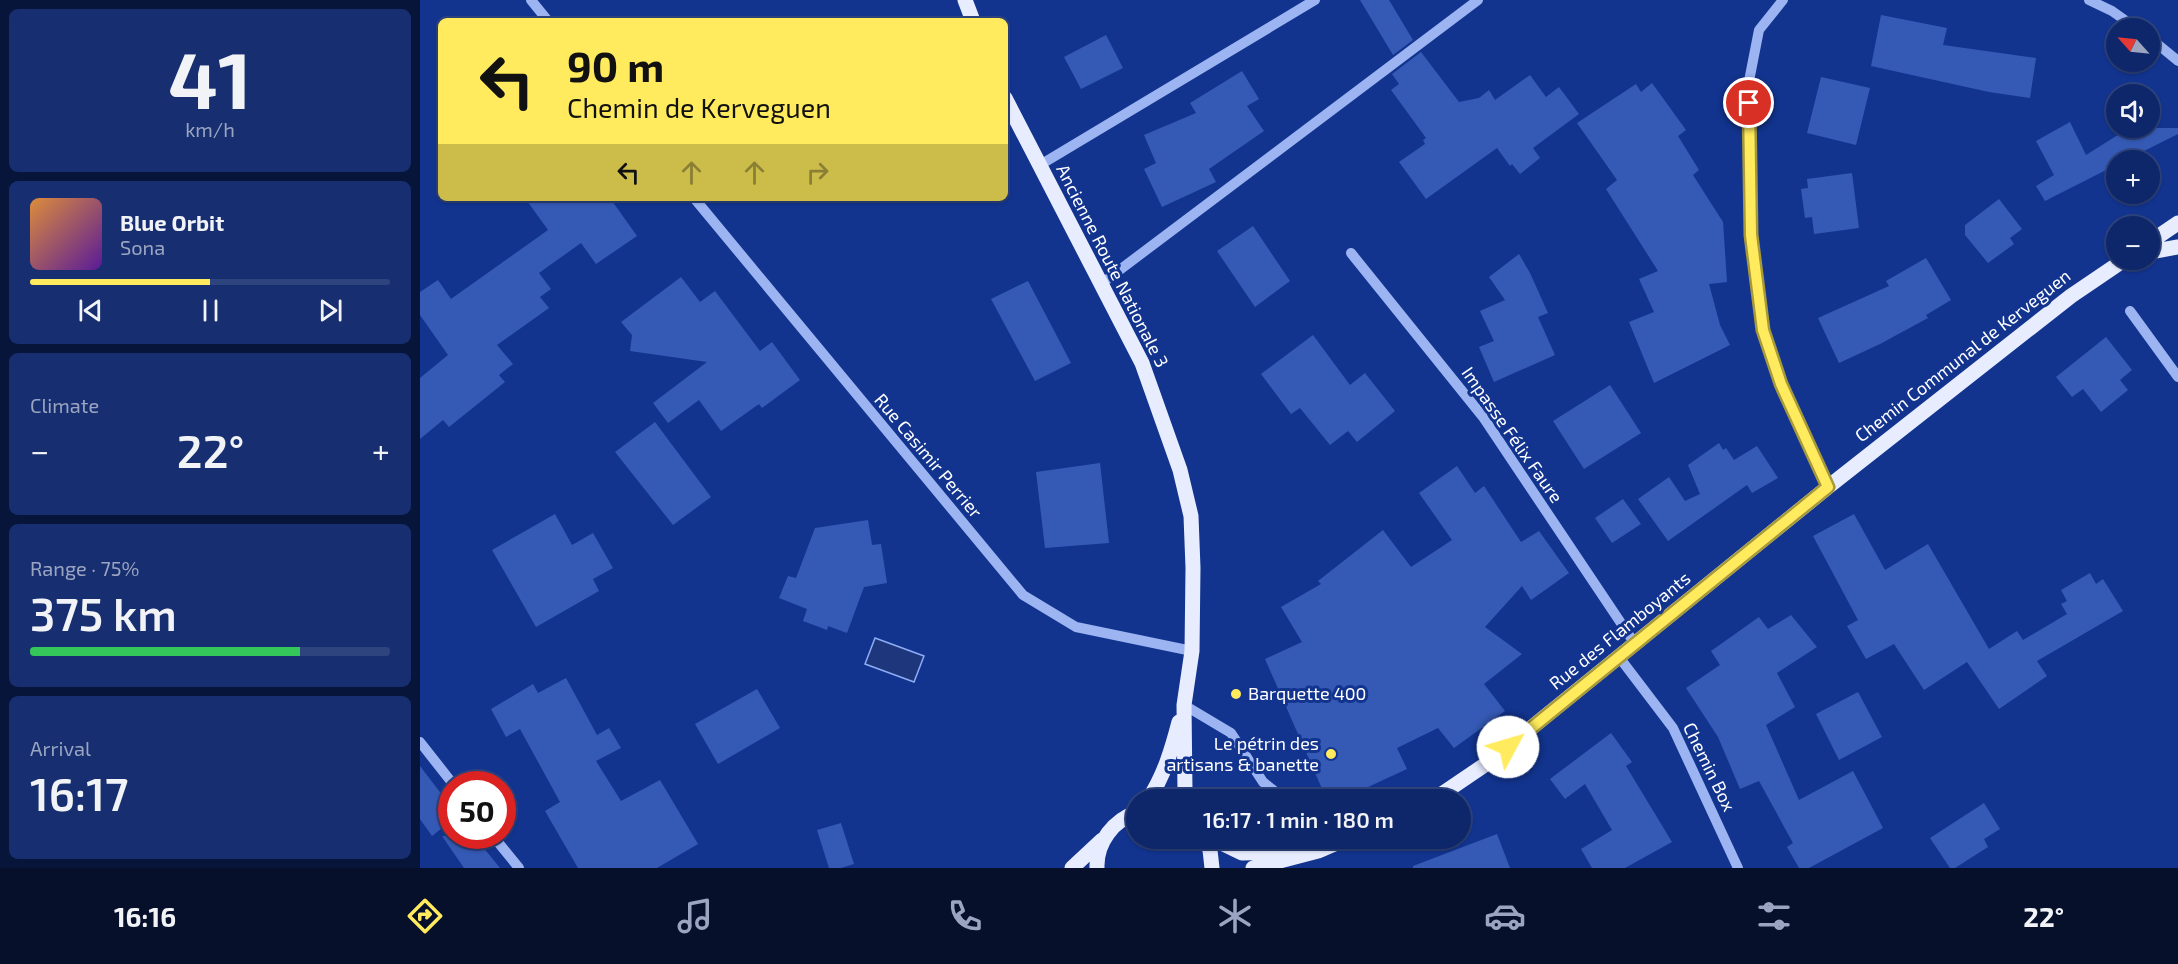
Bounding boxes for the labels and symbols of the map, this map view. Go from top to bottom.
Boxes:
north arrow [2106,18,2160,72]
pin [1723,77,1774,128]
street label: Ancienne Route Nationale 3 [1052,160,1174,371]
street label: Chemin Communal de Kerveguen [1850,264,2075,446]
street label: Impasse Félix Faure [1458,362,1568,507]
street label: Rue Casimir Perrier [870,389,987,522]
street label: Rue des Flamboyants [1544,567,1694,694]
place label: Barquette 400 [1248,682,1366,704]
marker: Barquette 400 [1229,687,1243,701]
position arrow [1476,715,1540,779]
street label: Chemin Box [1679,719,1741,815]
place label: Le pétrin des artisans & banette [1166,732,1319,775]
marker: Le pétrin des artisans & banette [1324,747,1338,761]
speed limit sign: 50 [438,771,516,849]

